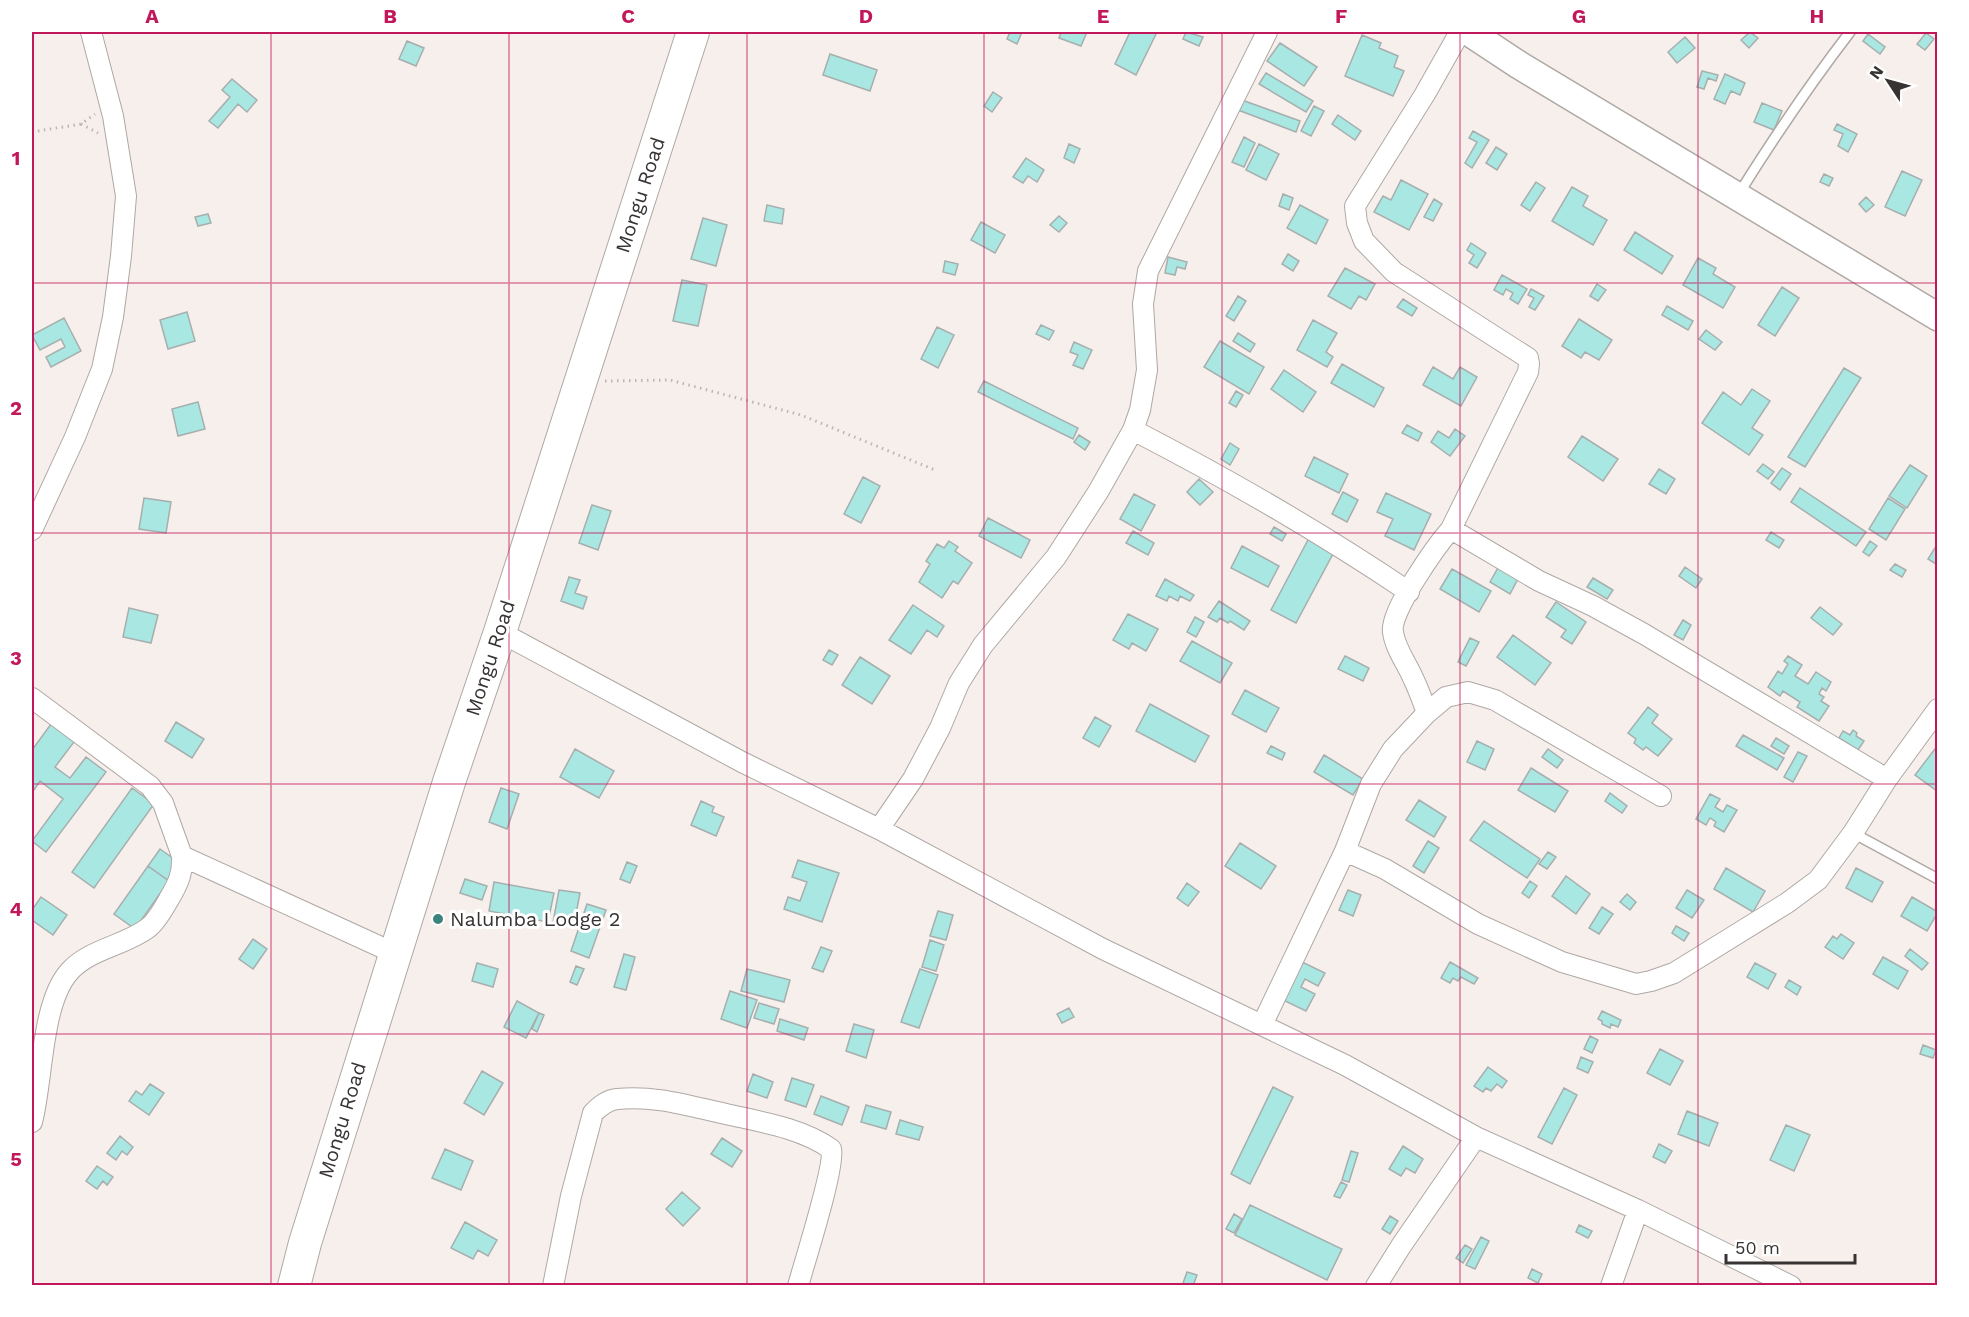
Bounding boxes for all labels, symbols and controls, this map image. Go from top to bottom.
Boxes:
text: A [145,4,159,28]
text: B [383,4,397,28]
text: C [621,4,635,28]
text: D [859,4,873,28]
text: E [1097,4,1109,28]
text: F [1335,4,1347,28]
text: G [1572,4,1586,28]
text: H [1810,4,1824,28]
north arrow [1858,51,1918,111]
text: N [1865,62,1887,83]
street label: Mongu Road [610,134,670,256]
text: 1 [12,146,20,170]
text: 2 [10,396,22,420]
street label: Mongu Road [460,597,520,719]
text: 3 [10,646,22,670]
text: 4 [10,897,23,921]
place label: Nalumba Lodge 2 [450,907,620,931]
marker: Nalumba Lodge 2 [431,912,445,926]
street label: Mongu Road [313,1059,371,1181]
text: 5 [10,1147,22,1171]
scale bar [1726,1227,1855,1265]
text: 50 m [1735,1237,1780,1258]

